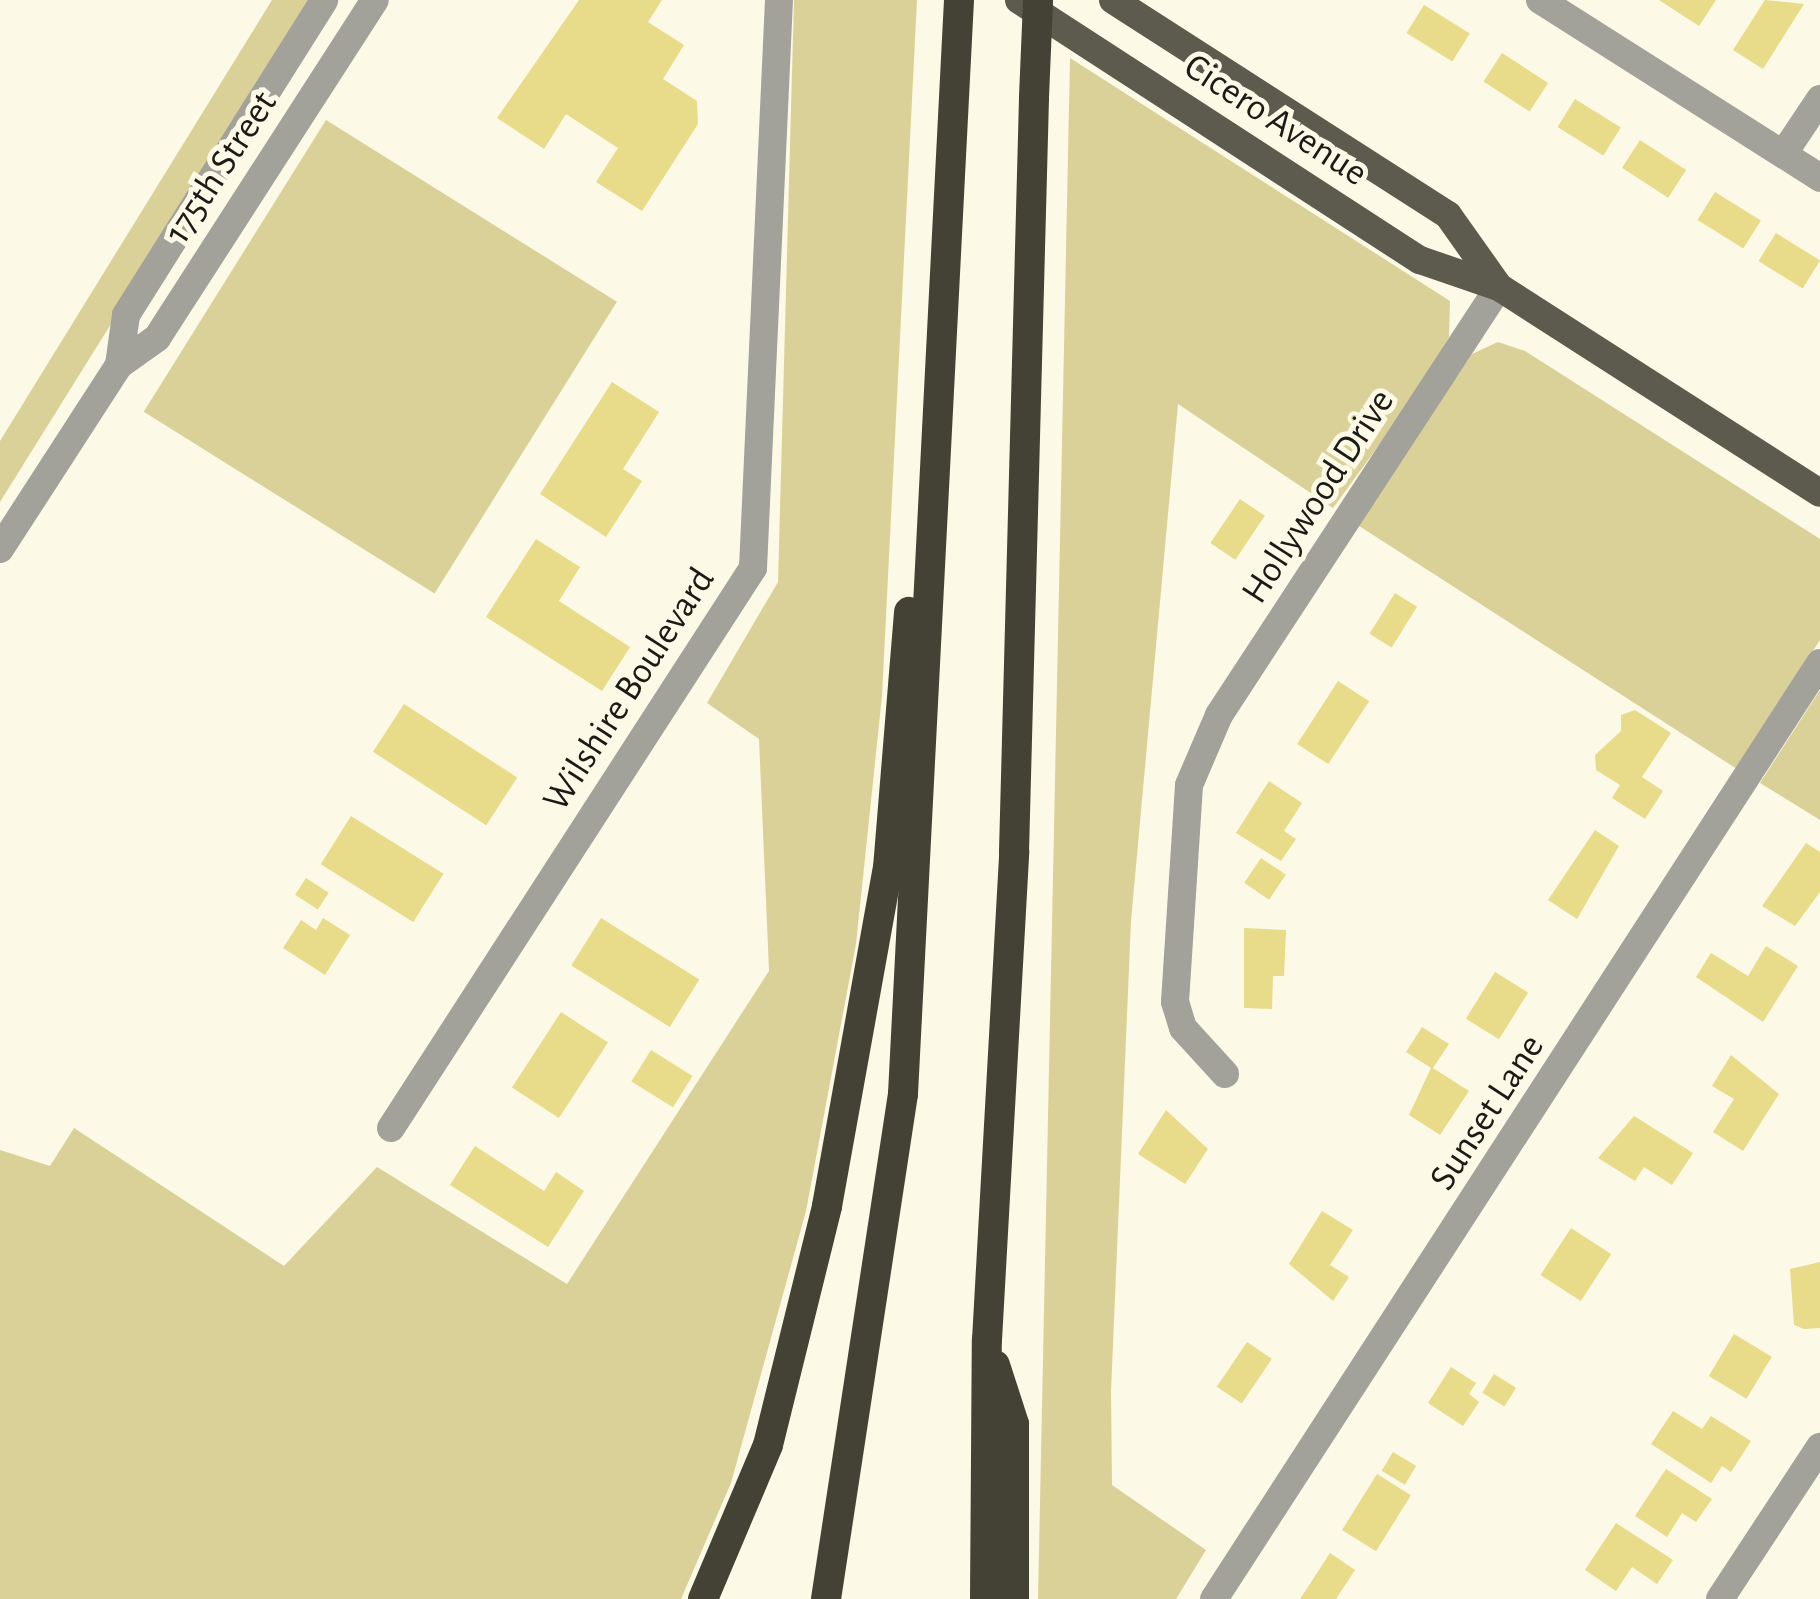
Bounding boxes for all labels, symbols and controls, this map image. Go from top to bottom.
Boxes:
street label: Cicero Avenue [1175,45,1375,197]
street label: 175th Street [156,83,288,253]
street label: Hollywood Drive [1233,381,1405,613]
street label: Wilshire Boulevard [534,560,726,820]
street label: Sunset Lane [1421,1027,1555,1199]

